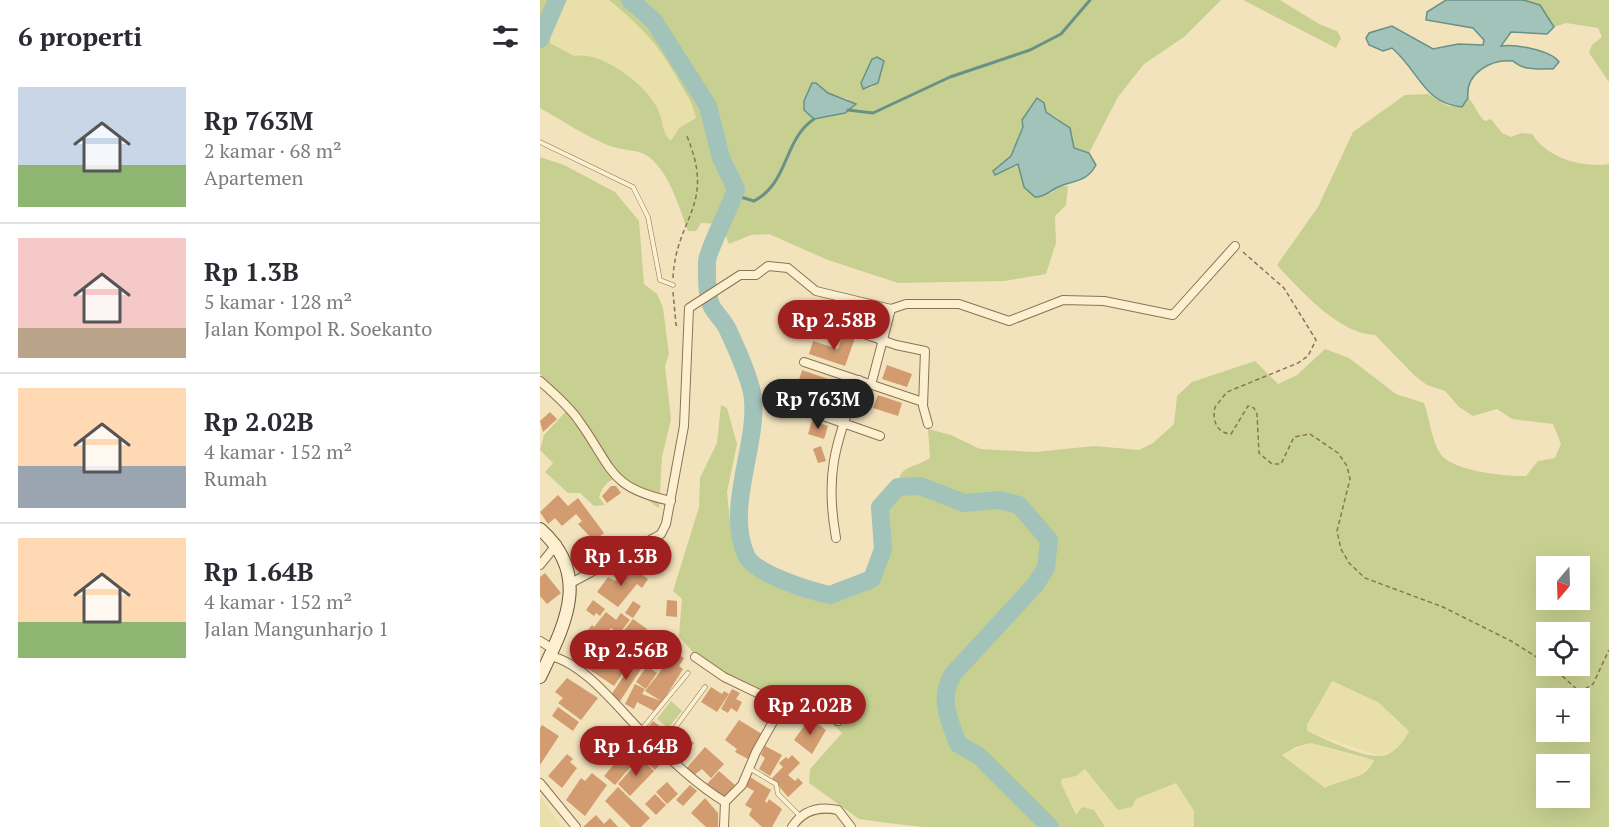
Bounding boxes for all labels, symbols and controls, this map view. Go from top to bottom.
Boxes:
text: 6 properti [18,19,142,53]
icon: filters [489,20,522,53]
text: Rp 763M [204,103,313,137]
icon: home [66,111,138,183]
text: 2 kamar · 68 m² [204,137,342,164]
text: Apartemen [204,164,303,191]
text: Rp 1.3B [204,254,299,288]
icon: home [66,262,138,334]
text: 5 kamar · 128 m² [204,288,352,315]
pin: Rp 2.58B [772,300,896,351]
text: Rp 2.58B [792,306,876,333]
text: Jalan Kompol R. Soekanto [204,315,432,342]
pin: Rp 763M [763,379,873,430]
text: Rp 763M [776,385,860,412]
text: Rp 2.02B [204,404,314,438]
icon: home [66,412,138,484]
text: 4 kamar · 152 m² [204,438,352,465]
text: Rumah [204,465,267,492]
pin: Rp 1.3B [566,536,676,587]
text: Rp 1.3B [584,542,658,569]
text: Rp 1.64B [204,554,314,588]
north arrow [1536,556,1590,610]
map controls [1536,556,1590,808]
icon: home [66,562,138,634]
text: 4 kamar · 152 m² [204,588,352,615]
text: Jalan Mangunharjo 1 [204,615,389,642]
button: locate [1536,622,1590,676]
pin: Rp 2.56B [564,630,688,681]
text: Rp 2.56B [584,636,668,663]
pin: Rp 2.02B [748,685,872,736]
button: + [1536,688,1590,742]
text: Rp 2.02B [768,691,852,718]
pin: Rp 1.64B [574,726,698,777]
text: Rp 1.64B [594,732,678,759]
button: − [1536,754,1590,808]

